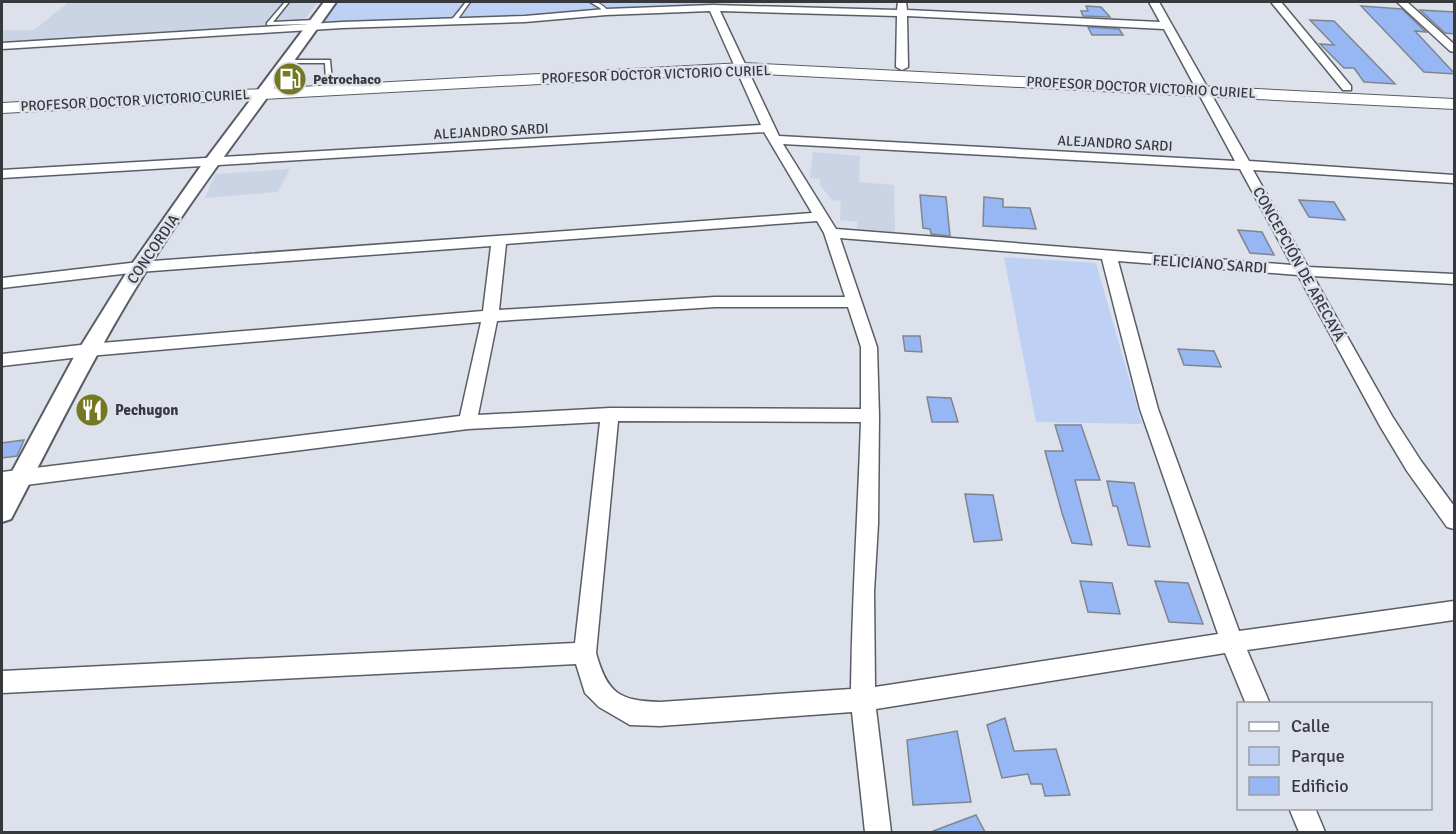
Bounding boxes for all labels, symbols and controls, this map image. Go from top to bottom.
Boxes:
fuel station icon: Petrochaco [272,61,308,97]
street label: PROFESOR DOCTOR VICTORIO CURIEL [541,62,771,87]
place label: Petrochaco [313,71,381,88]
street label: PROFESOR DOCTOR VICTORIO CURIEL [1026,73,1256,102]
street label: PROFESOR DOCTOR VICTORIO CURIEL [20,86,250,115]
street label: ALEJANDRO SARDI [433,120,549,143]
street label: ALEJANDRO SARDI [1057,132,1173,155]
street label: CONCEPCIÓN DE ARECAYÁ [1249,183,1350,344]
street label: CONCORDIA [123,211,183,287]
street label: FELICIANO SARDI [1152,251,1268,277]
restaurant icon: Pechugon [74,392,110,428]
place label: Pechugon [115,401,179,419]
legend [1237,702,1432,810]
text: Calle [1291,715,1330,737]
text: Parque [1291,745,1345,767]
text: Edificio [1291,775,1349,797]

